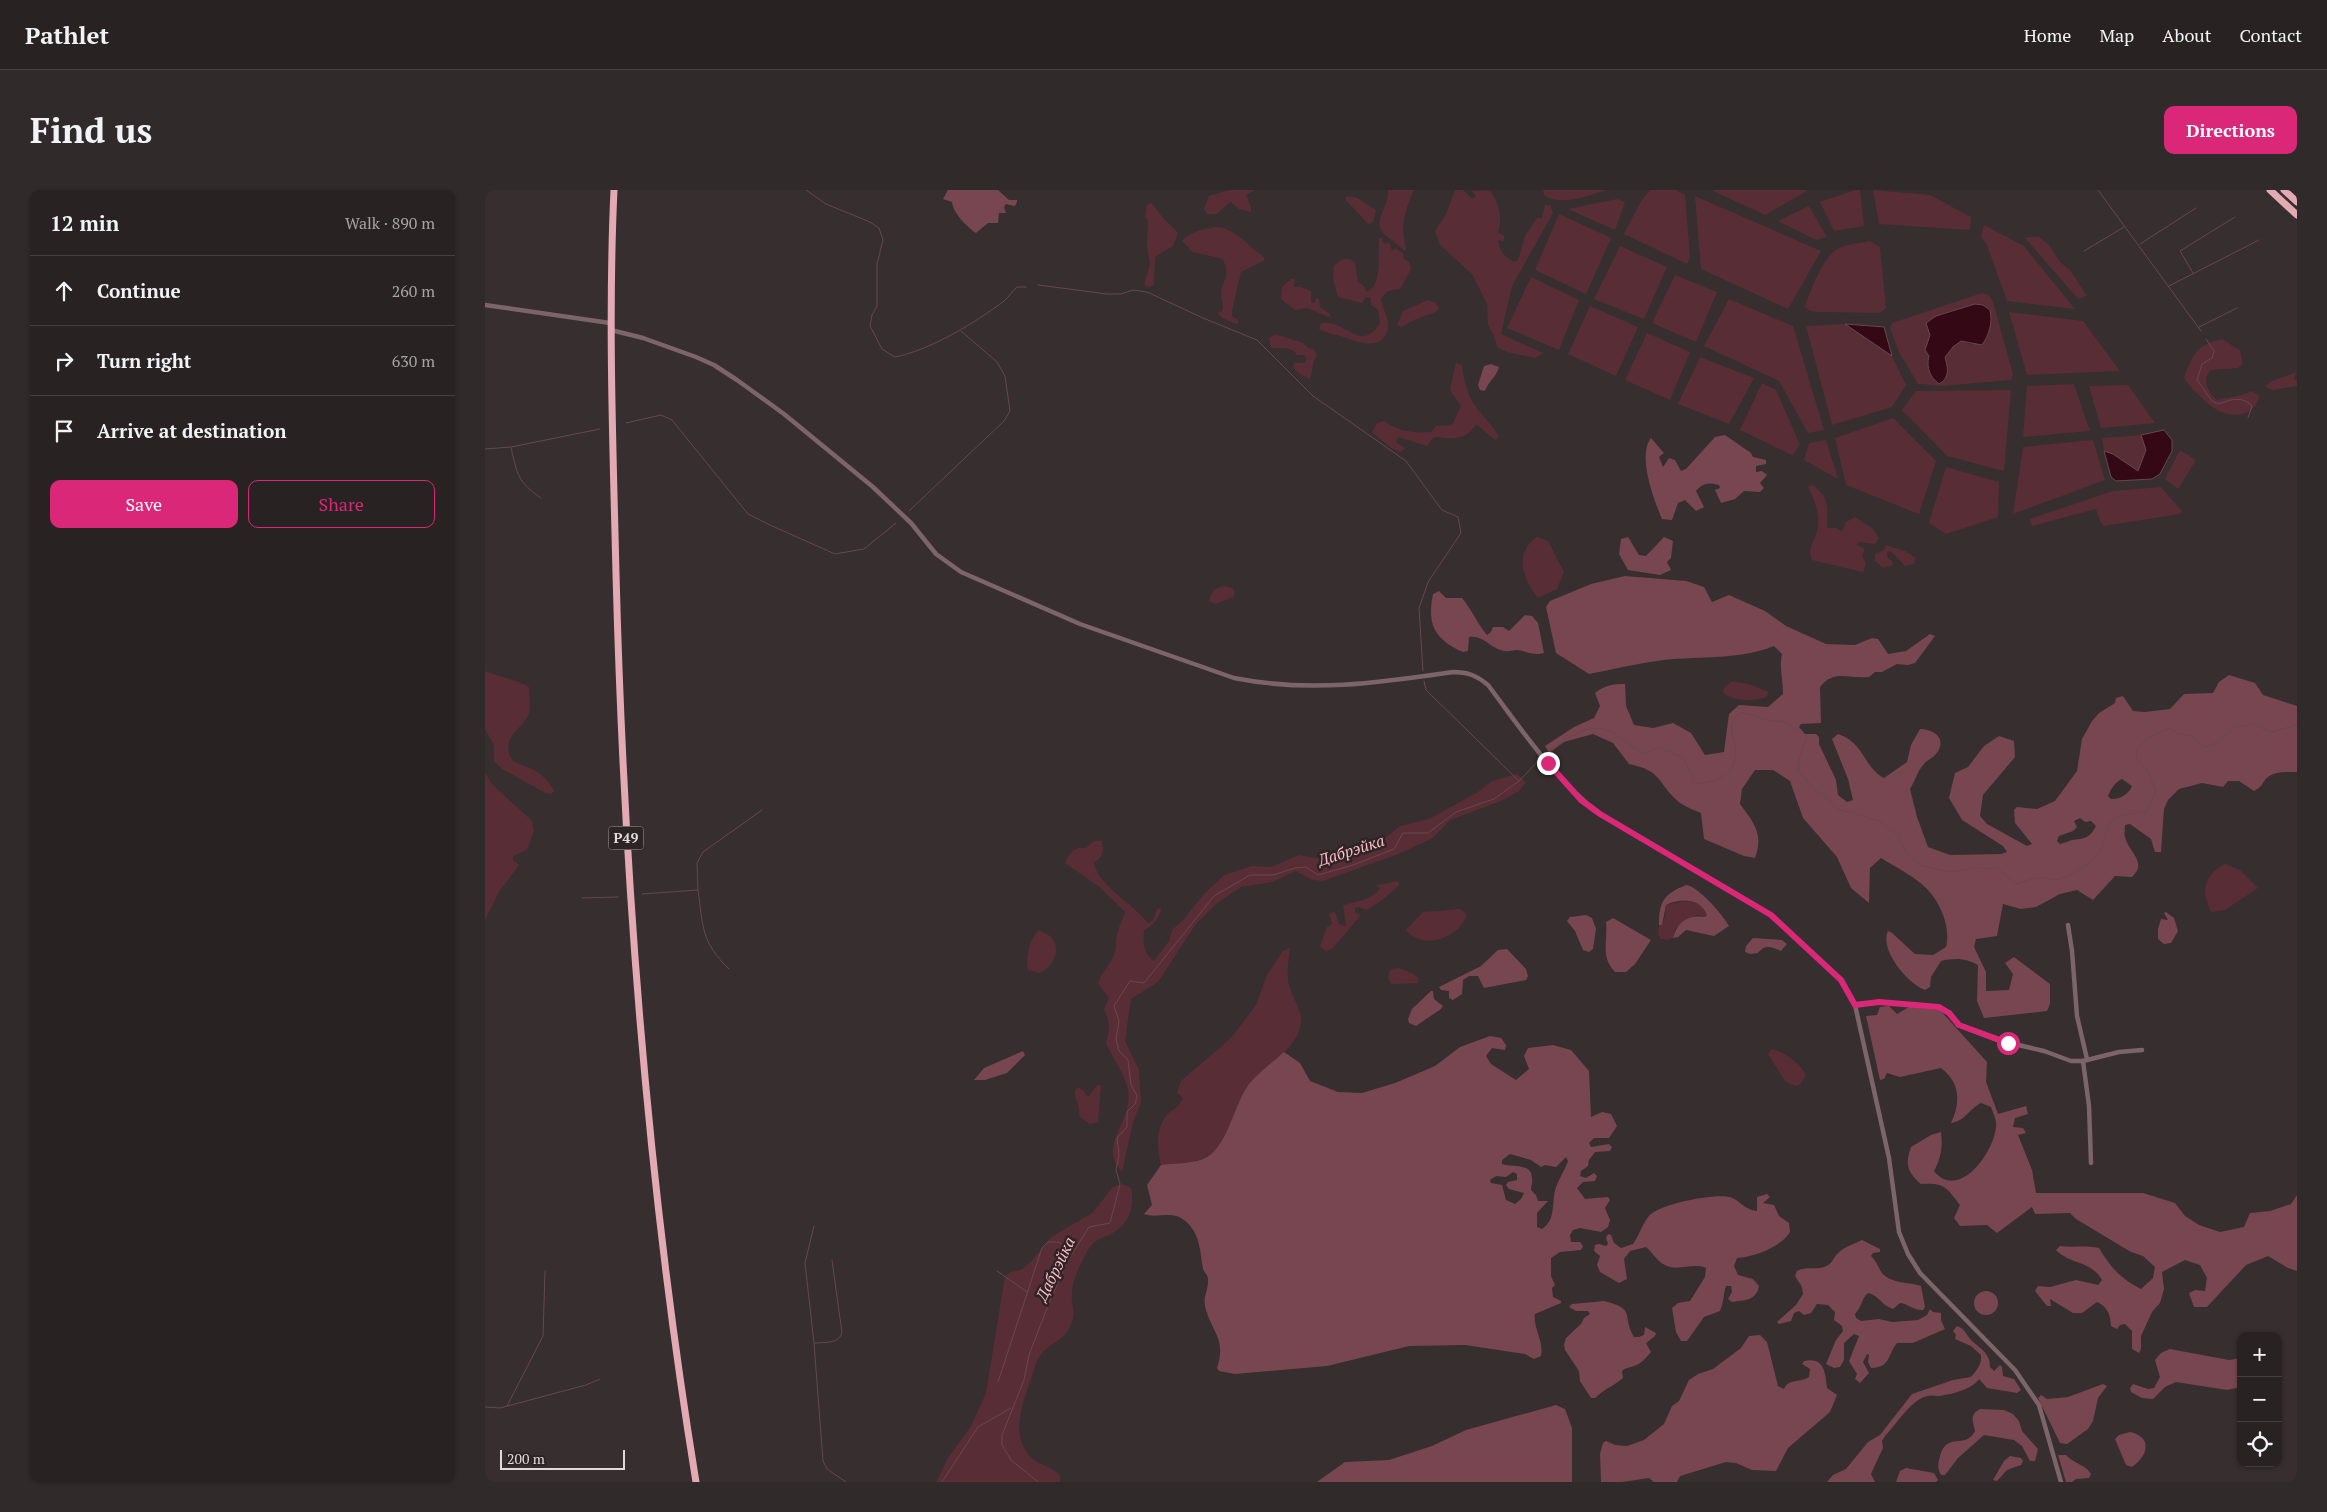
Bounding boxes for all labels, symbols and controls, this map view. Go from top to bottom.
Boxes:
text: Pathlet [25,19,109,51]
text: Home [2024,23,2071,47]
text: Map [2099,23,2134,47]
text: About [2162,23,2211,47]
text: Contact [2239,23,2302,47]
button: Directions [2164,106,2297,154]
text: Find us [30,107,152,153]
text: 12 min [50,209,119,237]
text: Walk · 890 m [345,212,435,234]
icon: ahead [50,277,78,305]
text: Continue [97,278,181,303]
text: 260 m [392,280,435,302]
icon: right [50,347,78,375]
text: Turn right [97,348,191,373]
text: 630 m [392,350,435,372]
icon: arrive [50,417,78,445]
text: Arrive at destination [97,418,286,443]
button: Save [50,480,238,528]
button: Share [248,480,435,528]
route end [1537,752,1560,775]
road number: Р49 [609,826,643,850]
water label: Дабрэйка [1314,829,1387,871]
route start [1997,1032,2020,1055]
water label: Дабрэйка [1030,1233,1080,1306]
map controls [2237,1332,2282,1467]
button: + [2237,1332,2282,1377]
button: − [2237,1377,2282,1422]
button: locate [2237,1422,2282,1467]
scale bar [500,1447,625,1470]
text: 200 m [507,1449,545,1468]

